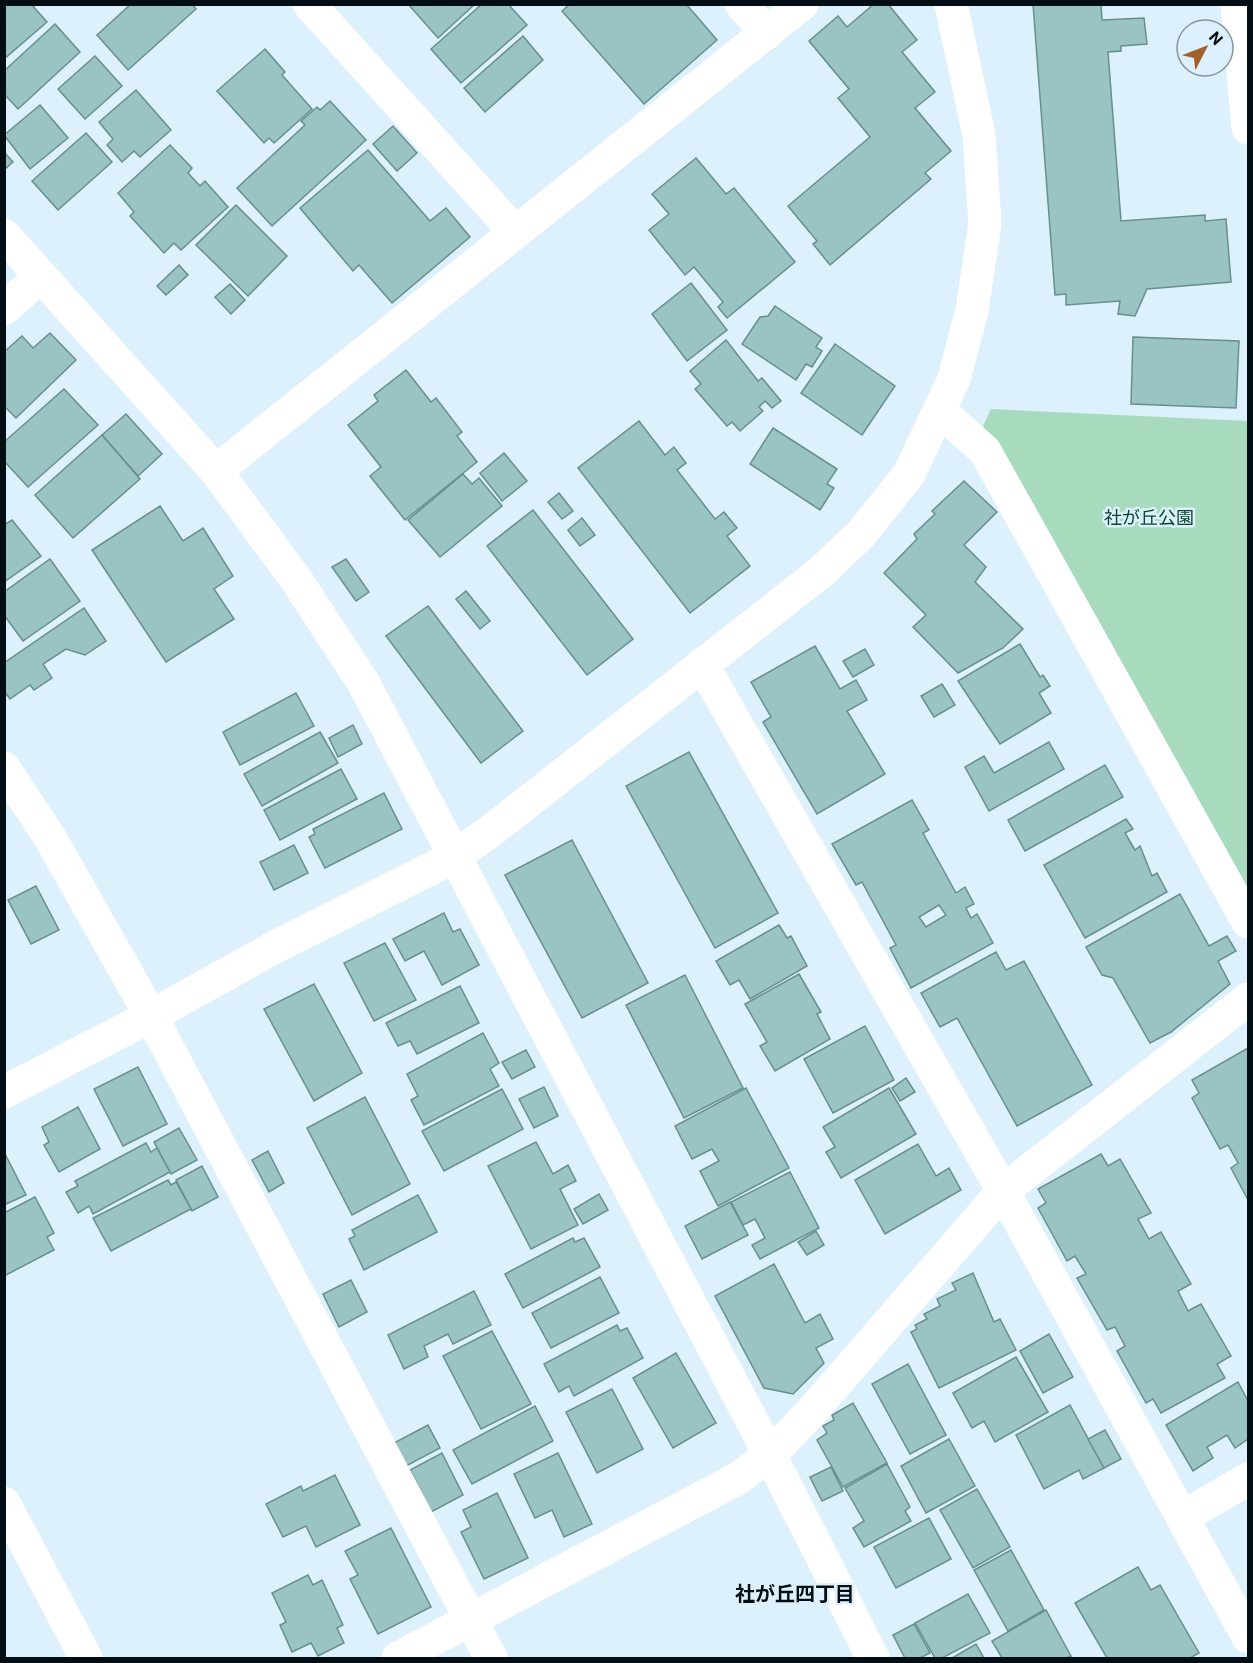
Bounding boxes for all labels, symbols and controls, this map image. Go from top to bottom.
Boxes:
north arrow [1175,18,1235,78]
text: N [1205,28,1227,49]
park label: 社が丘公園 [1104,507,1194,528]
district label: 社が丘四丁目 [735,1582,855,1606]

